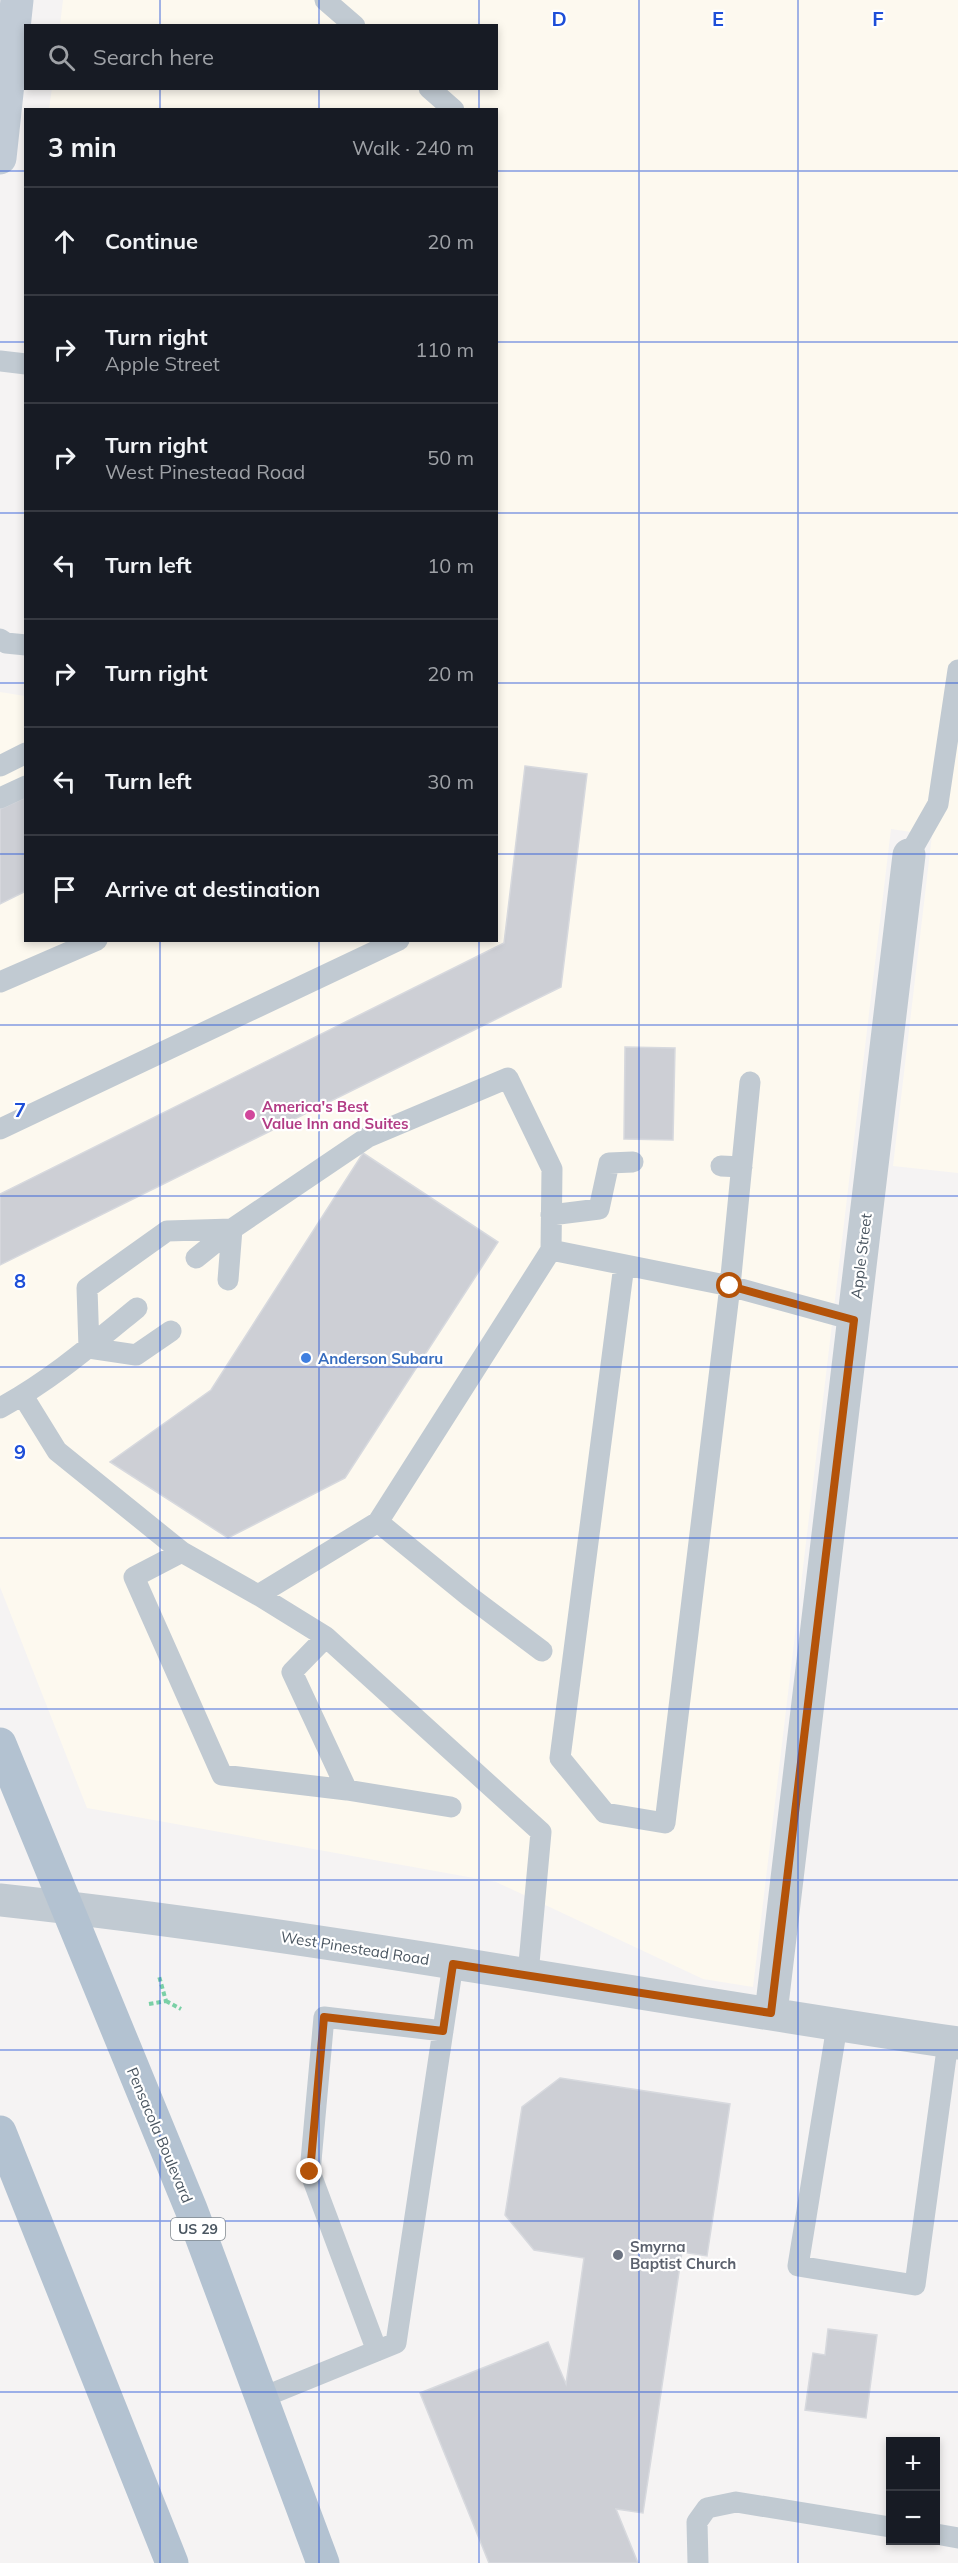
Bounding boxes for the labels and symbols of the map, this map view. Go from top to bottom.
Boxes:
text: D [551,6,567,31]
text: E [712,6,724,31]
text: F [872,6,884,31]
text: 7 [14,1097,26,1122]
place label: America's Best Value Inn and Suites [261,1097,409,1133]
marker: America's Best Value Inn and Suites [243,1108,257,1122]
street label: Apple Street [846,1212,876,1300]
text: 8 [14,1268,26,1293]
route start [716,1272,742,1298]
place label: Anderson Subaru [318,1349,443,1368]
marker: Anderson Subaru [299,1351,313,1365]
text: 9 [14,1439,26,1464]
street label: West Pinestead Road [279,1927,431,1969]
street label: Pensacola Boulevard [123,2064,197,2206]
route end [296,2158,322,2184]
road number: US 29 [171,2218,225,2240]
place label: Smyrna Baptist Church [630,2237,736,2273]
marker: Smyrna Baptist Church [611,2248,625,2262]

